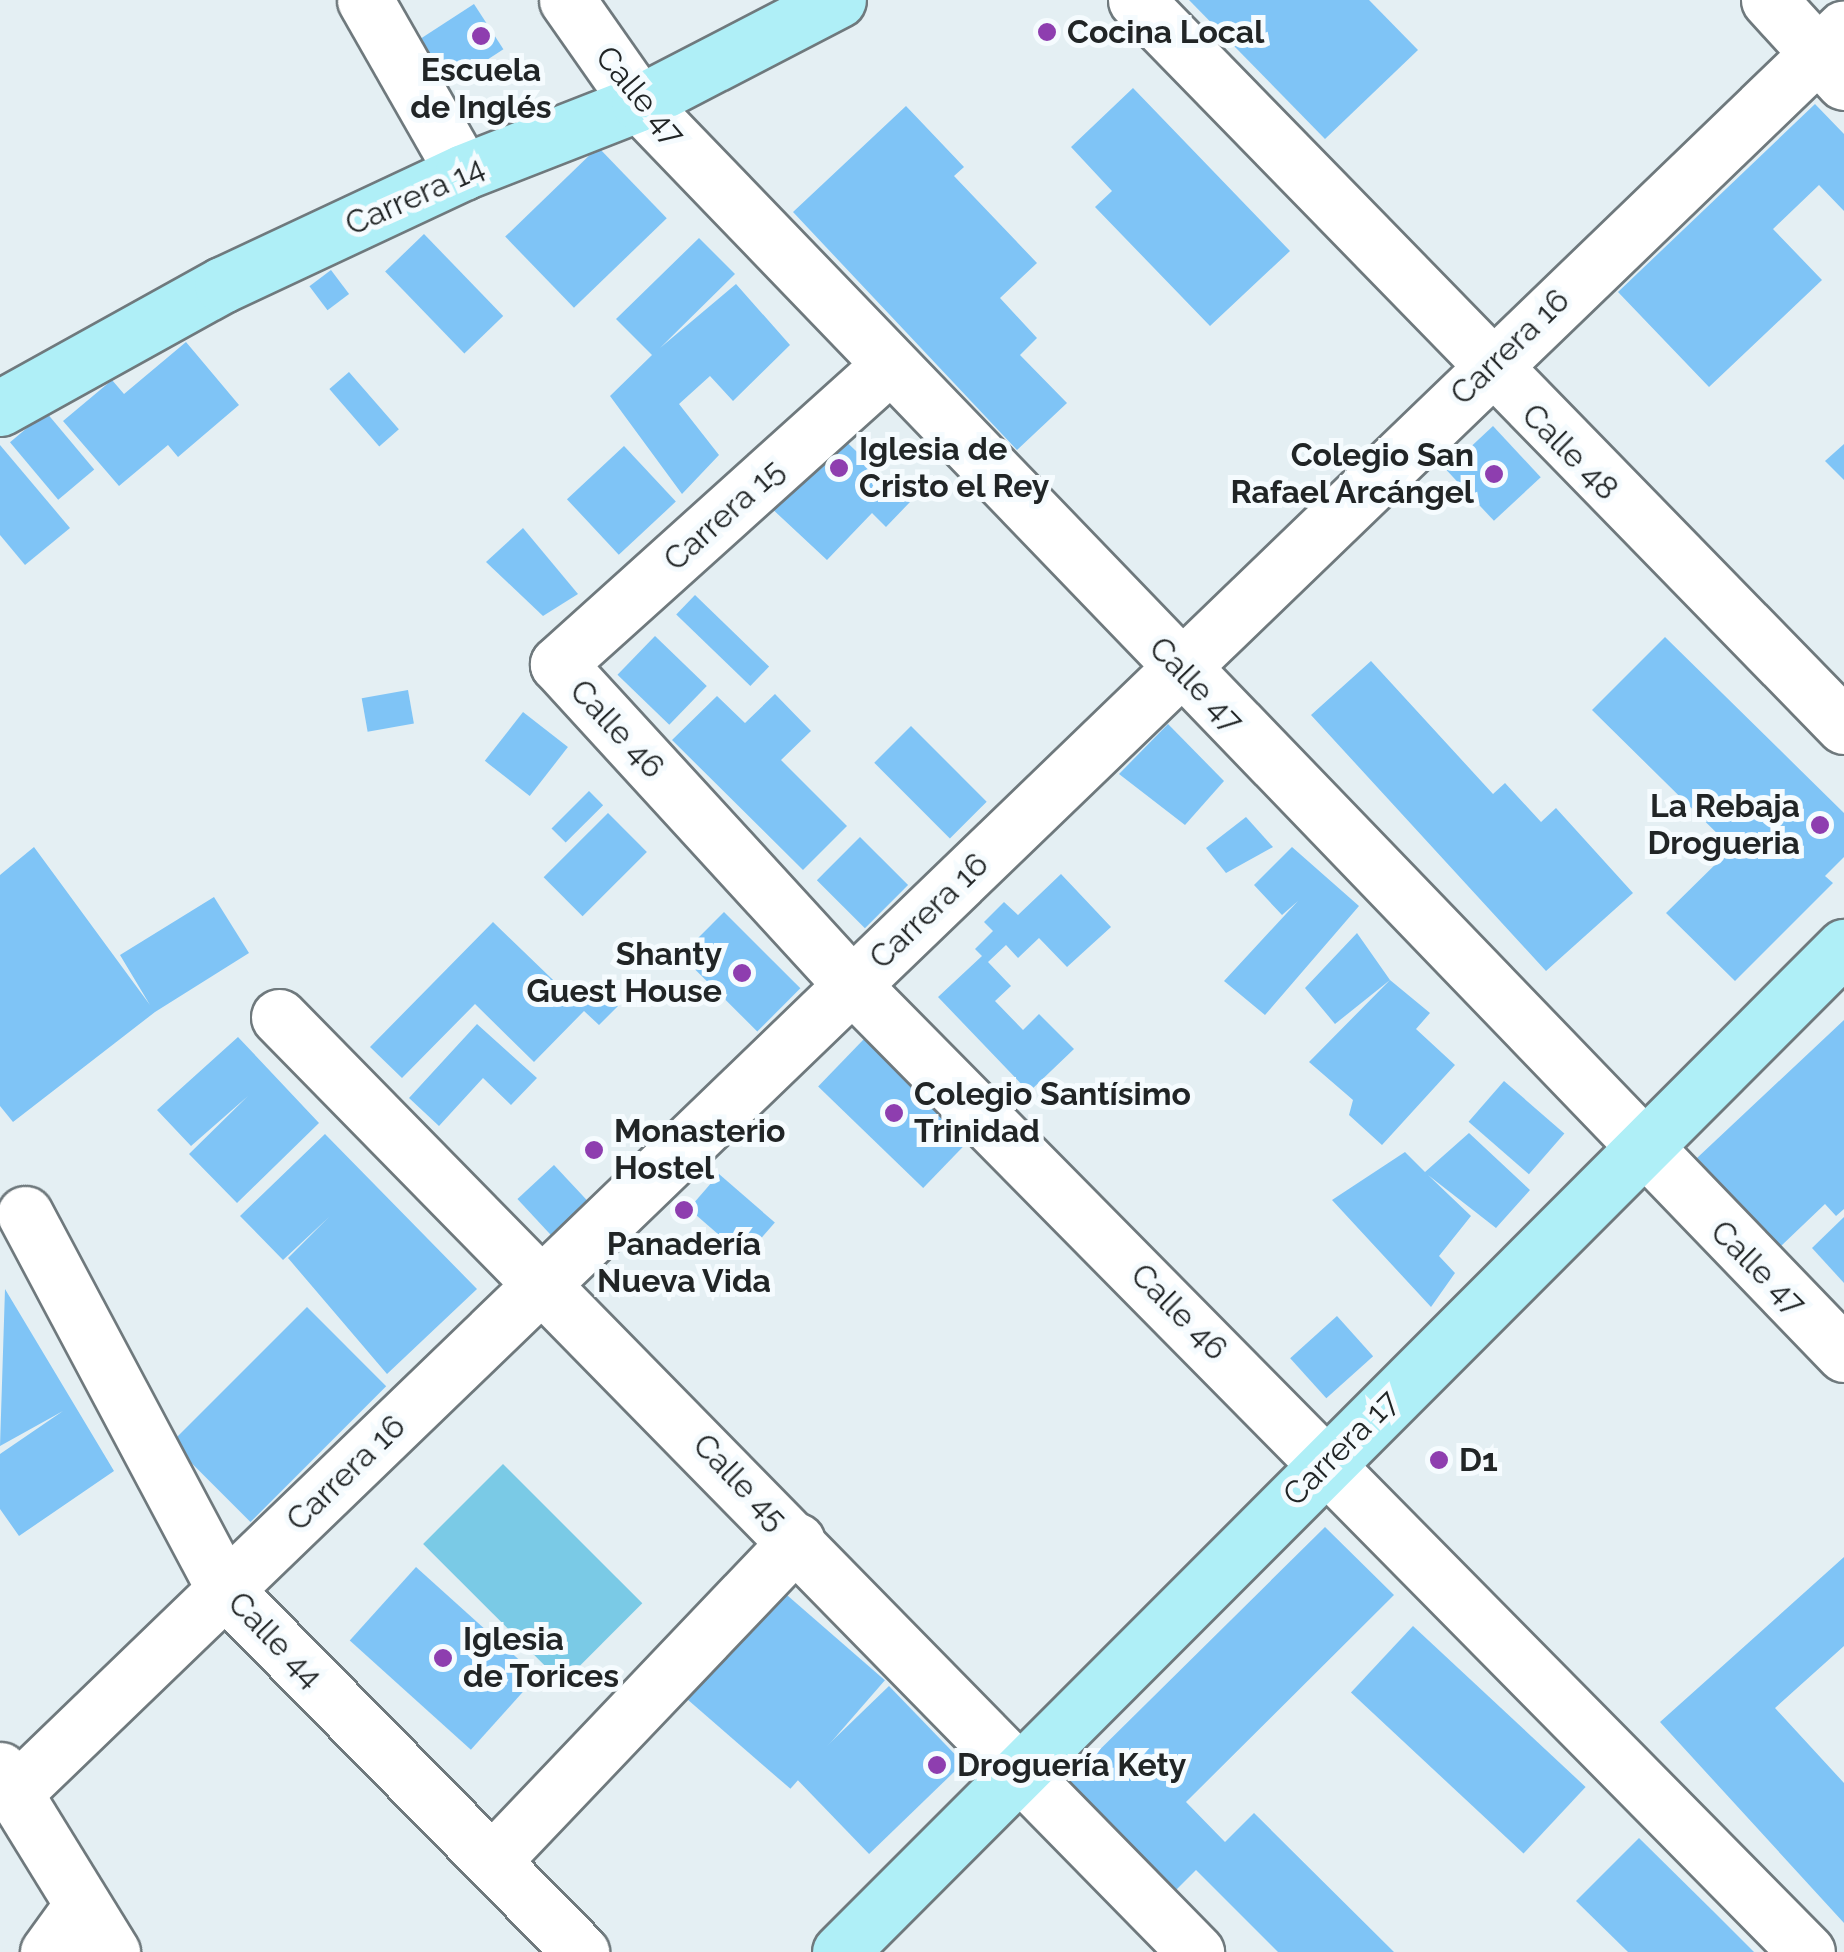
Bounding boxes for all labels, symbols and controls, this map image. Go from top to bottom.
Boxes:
place label: Cocina Local [1067,13,1264,51]
marker: Cocina Local [1036,21,1058,43]
marker: Escuela de Inglés [470,25,492,47]
street label: Calle 47 [587,38,693,154]
place label: Escuela de Inglés [410,52,552,127]
street label: Carrera 14 [340,148,490,244]
street label: Carrera 16 [1443,281,1577,413]
street label: Calle 48 [1514,396,1626,508]
place label: Iglesia de Cristo el Rey [859,431,1050,506]
place label: Colegio San Rafael Arcángel [1229,437,1474,512]
street label: Carrera 15 [656,451,792,579]
marker: Iglesia de Cristo el Rey [828,457,850,479]
marker: Colegio San Rafael Arcángel [1483,463,1505,485]
street label: Calle 47 [1141,629,1251,741]
street label: Calle 46 [562,672,672,786]
place label: La Rebaja Drogueria [1647,788,1800,863]
marker: La Rebaja Drogueria [1809,814,1831,836]
street label: Carrera 16 [862,845,996,977]
place label: Shanty Guest House [526,936,722,1011]
marker: Shanty Guest House [731,962,753,984]
place label: Colegio Santísimo Trinidad [914,1076,1191,1151]
marker: Colegio Santísimo Trinidad [883,1102,905,1124]
place label: Monasterio Hostel [614,1113,785,1188]
marker: Monasterio Hostel [583,1139,605,1161]
marker: Panadería Nueva Vida [673,1199,695,1221]
street label: Calle 47 [1703,1213,1813,1323]
place label: Panadería Nueva Vida [597,1226,771,1301]
street label: Calle 46 [1123,1256,1235,1368]
street label: Carrera 17 [1275,1382,1407,1514]
street label: Carrera 16 [279,1407,413,1539]
street label: Calle 45 [685,1426,795,1538]
place label: D1 [1459,1441,1498,1479]
marker: D1 [1428,1449,1450,1471]
street label: Calle 44 [220,1584,330,1696]
place label: Iglesia de Torices [463,1621,620,1696]
marker: Iglesia de Torices [432,1647,454,1669]
place label: Droguería Kety [957,1746,1186,1784]
marker: Droguería Kety [926,1754,948,1776]

